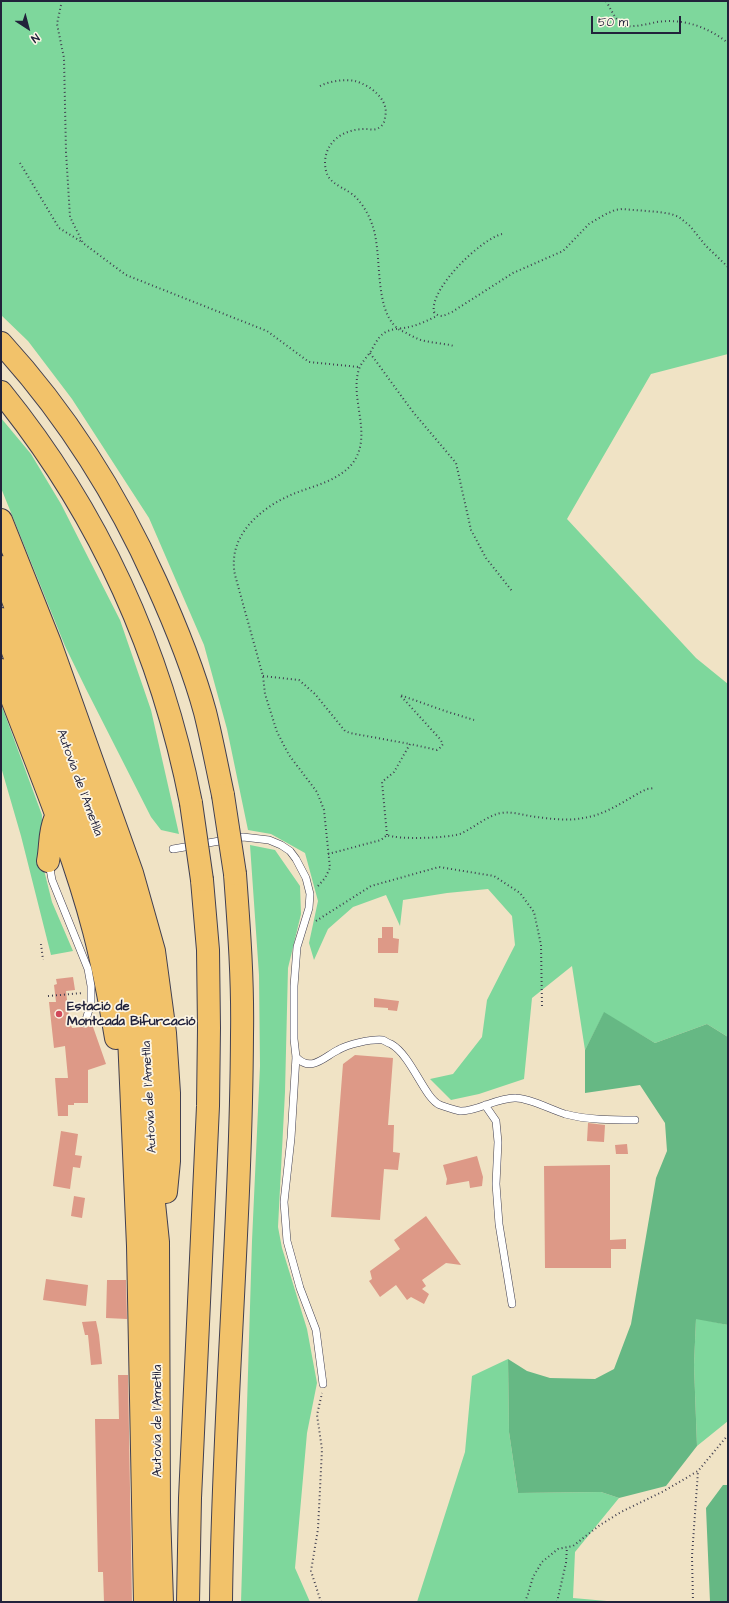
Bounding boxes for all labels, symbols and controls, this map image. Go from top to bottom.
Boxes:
north arrow [8,8,48,48]
scale bar [593,8,683,34]
text: 50 m [598,14,628,31]
text: N [28,30,43,46]
street label: Autovia de l'Ametlla [52,727,106,839]
place label: Estació de Montcada Bifurcació [67,999,195,1030]
marker: Estació de Montcada Bifurcació [54,1009,64,1019]
street label: Autovia de l'Ametlla [139,1040,161,1154]
street label: Autovia de l'Ametlla [150,1365,166,1477]

